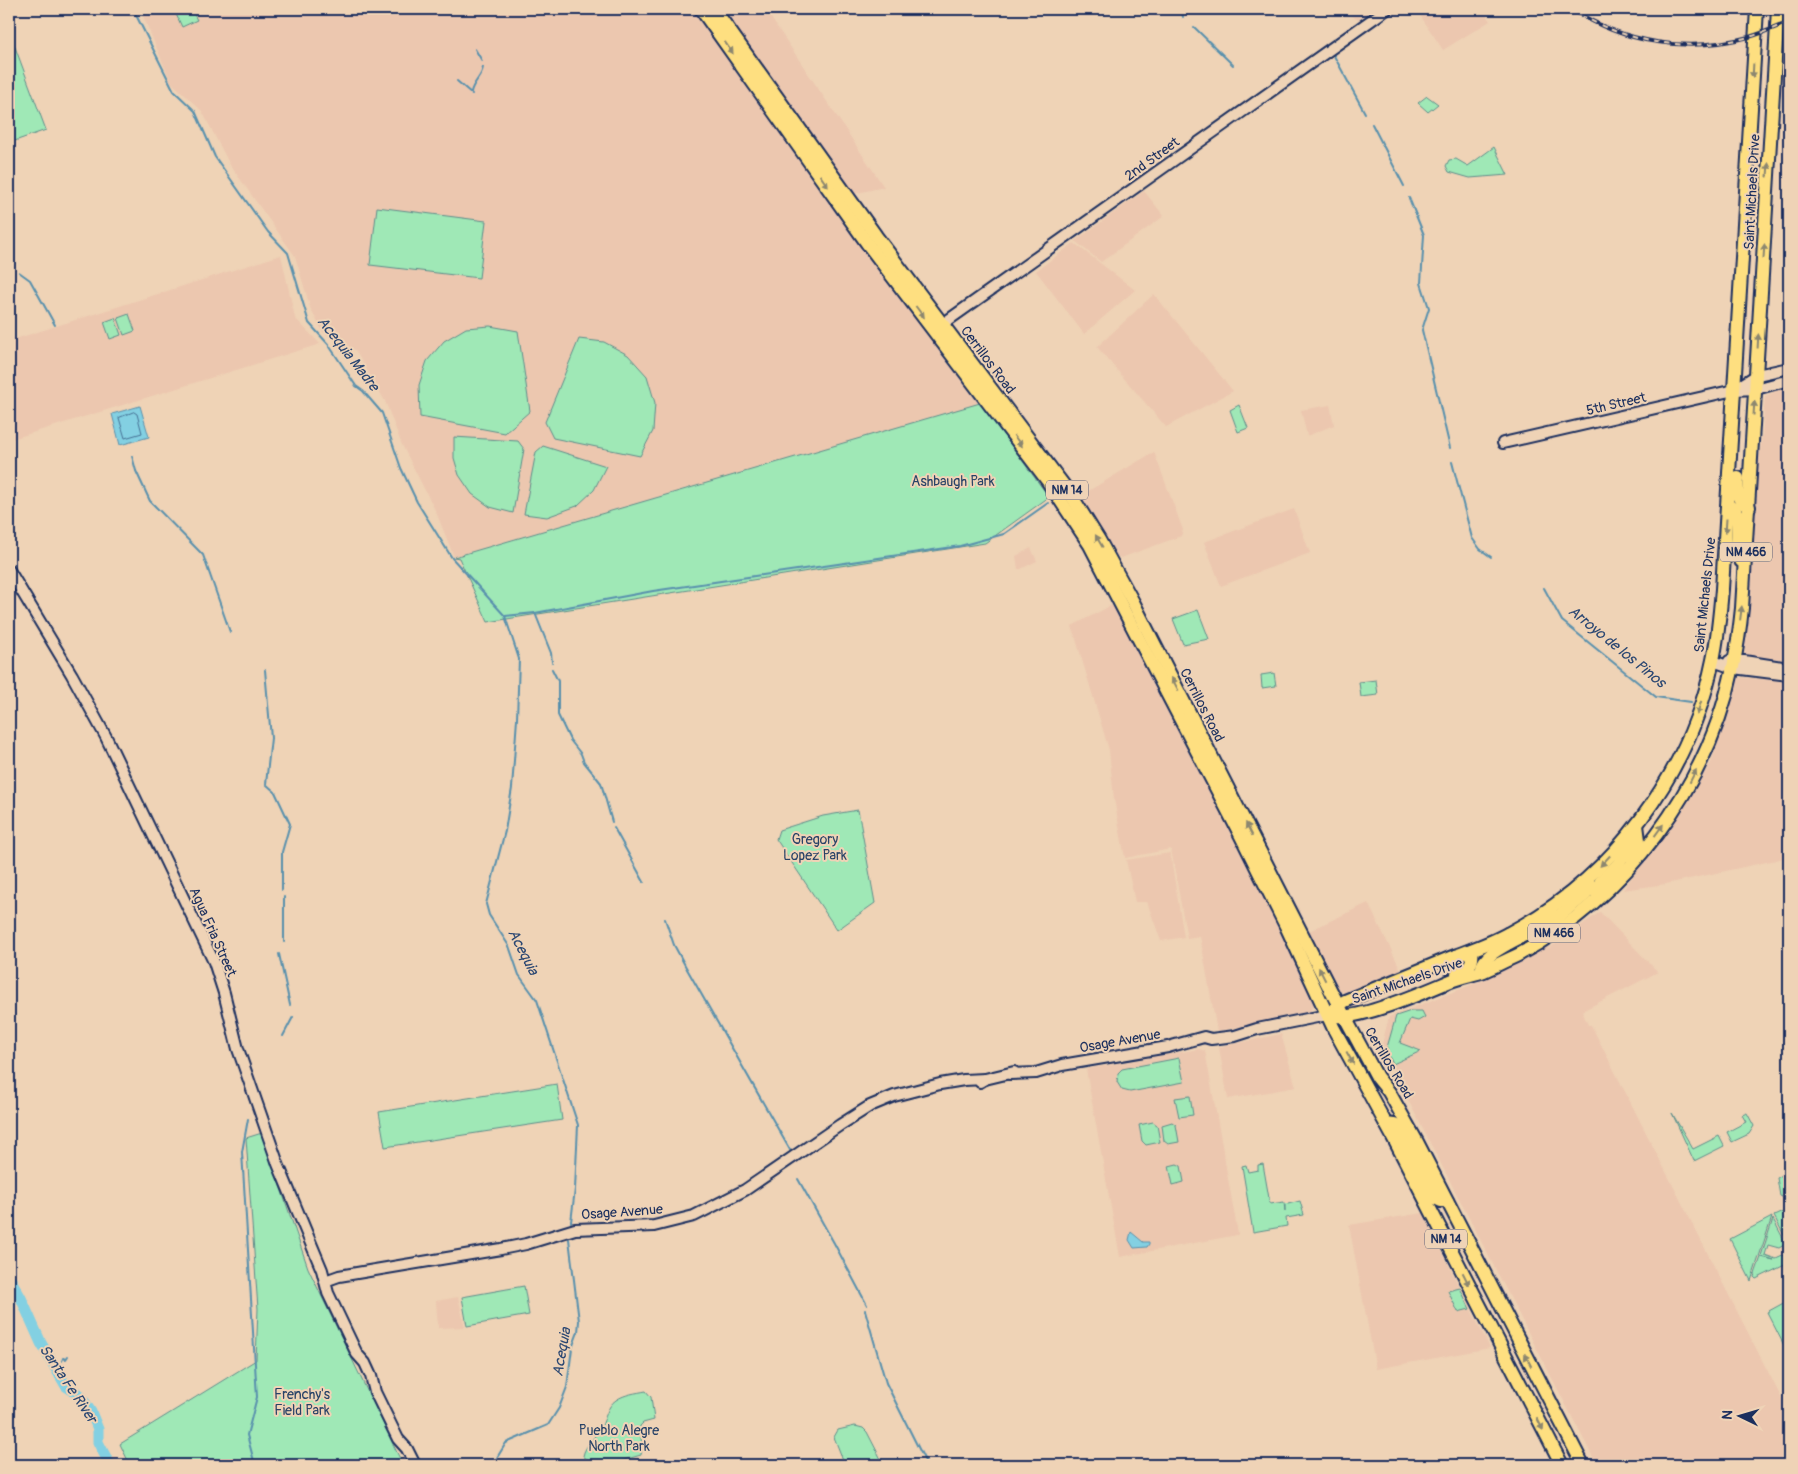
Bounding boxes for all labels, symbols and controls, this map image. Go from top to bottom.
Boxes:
one-way arrow [724,42,734,55]
one-way arrow [1748,63,1756,79]
street label: 2nd Street [1121,133,1183,185]
street label: Saint Michaels Drive [1740,134,1764,250]
one-way arrow [1764,162,1772,178]
one-way arrow [819,174,829,188]
one-way arrow [1760,243,1768,259]
one-way arrow [914,305,925,318]
water label: Acequia Madre [313,313,384,396]
street label: Cerrillos Road [957,323,1019,397]
one-way arrow [1755,333,1763,349]
street label: 5th Street [1584,389,1648,419]
one-way arrow [1751,400,1759,416]
one-way arrow [1013,434,1023,448]
park label: Ashbaugh Park [911,473,995,490]
road number: NM 14 [1046,480,1088,500]
one-way arrow [1722,518,1730,534]
one-way arrow [1095,534,1104,547]
street label: Saint Michaels Drive [1691,536,1720,653]
road number: NM 466 [1720,542,1772,562]
water label: Arroyo de los Pinos [1564,602,1671,694]
one-way arrow [1737,604,1745,620]
street label: Cerrillos Road [1176,665,1228,745]
one-way arrow [1171,677,1179,692]
one-way arrow [1695,700,1703,715]
one-way arrow [1689,769,1697,783]
one-way arrow [1245,822,1253,836]
one-way arrow [1654,823,1664,837]
park label: Gregory Lopez Park [783,831,847,864]
one-way arrow [1599,855,1611,867]
street label: Agua Fria Street [186,885,240,980]
road number: NM 466 [1528,924,1580,942]
water label: Acequia [503,926,543,979]
street label: Saint Michaels Drive [1350,954,1465,1008]
one-way arrow [1318,967,1326,981]
street label: Cerrillos Road [1361,1024,1417,1102]
street label: Osage Avenue [1078,1026,1162,1056]
one-way arrow [1346,1050,1354,1065]
street label: Osage Avenue [581,1201,663,1223]
road number: NM 14 [1425,1230,1467,1248]
one-way arrow [1462,1272,1470,1286]
water label: Acequia [548,1325,576,1378]
water label: Santa Fe River [35,1341,102,1428]
one-way arrow [1524,1353,1532,1367]
park label: Frenchy's Field Park [274,1386,331,1419]
north arrow [1716,1392,1766,1442]
text: N [1719,1409,1736,1420]
one-way arrow [1536,1416,1544,1431]
park label: Pueblo Alegre North Park [579,1422,659,1455]

